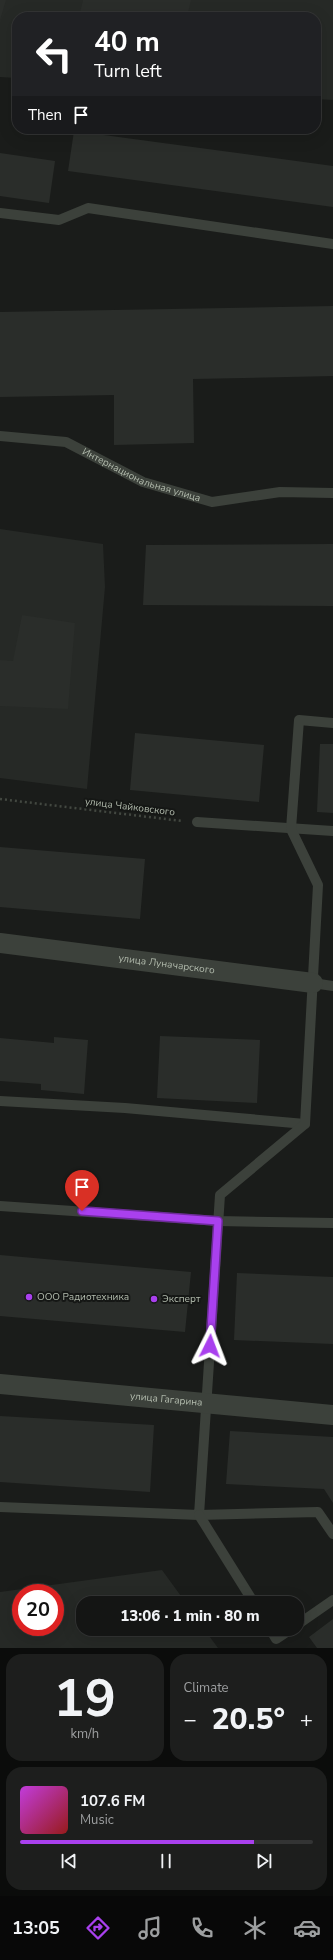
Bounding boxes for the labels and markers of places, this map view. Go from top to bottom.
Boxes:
pin [65,1170,99,1211]
place label: ООО Радиотехника [37,1290,129,1304]
marker: ООО Радиотехника [24,1292,34,1302]
place label: Эксперт [162,1292,201,1306]
marker: Эксперт [149,1294,159,1304]

